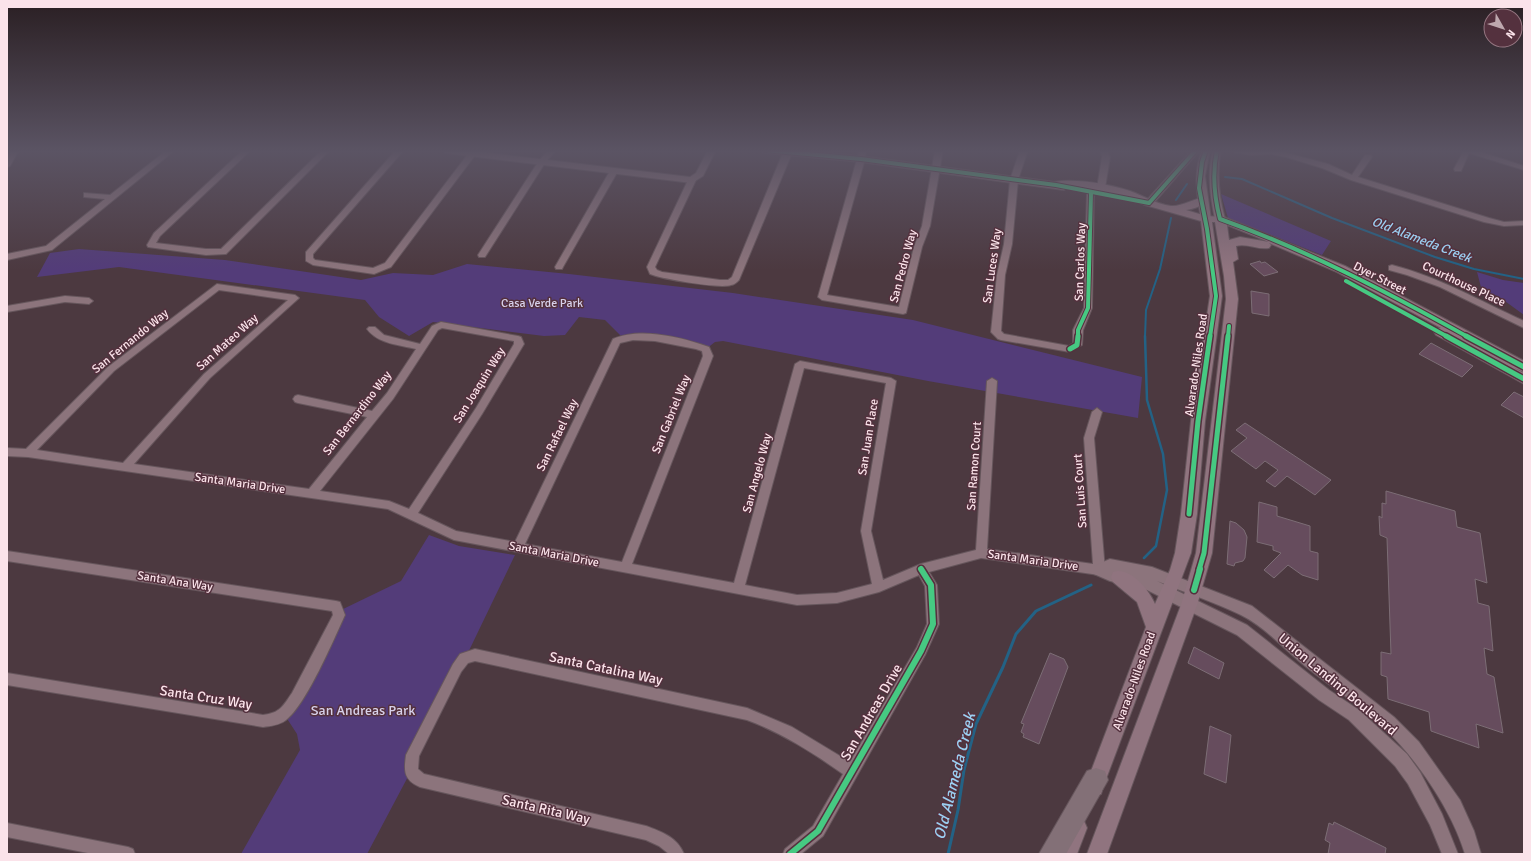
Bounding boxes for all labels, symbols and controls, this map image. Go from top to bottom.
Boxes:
north arrow [1483,8,1523,48]
text: N [1503,27,1518,41]
water label: Old Alameda Creek [1370,214,1475,267]
street label: San Carlos Way [1072,222,1089,301]
street label: San Luces Way [980,227,1005,304]
street label: San Pedro Way [887,228,921,304]
street label: Dyer Street [1351,259,1409,298]
street label: Courthouse Place [1420,259,1508,310]
park label: Casa Verde Park [501,296,583,311]
street label: San Fernando Way [89,306,172,377]
street label: San Mateo Way [193,310,262,374]
street label: Alvarado-Niles Road [1182,313,1211,417]
street label: San Joaquin Way [450,344,509,426]
street label: San Bernardino Way [320,368,395,458]
street label: San Gabriel Way [649,372,694,456]
street label: San Rafael Way [533,396,582,474]
street label: San Juan Place [855,398,882,476]
street label: San Ramon Court [964,421,985,511]
street label: San Angelo Way [740,431,775,515]
street label: San Luis Court [1070,453,1091,529]
street label: Santa Maria Drive [194,470,286,497]
street label: Santa Maria Drive [508,538,600,571]
street label: Santa Maria Drive [987,547,1079,574]
street label: Santa Ana Way [136,568,214,595]
street label: Alvarado-Niles Road [1110,630,1159,732]
street label: Union Landing Boulevard [1275,630,1401,739]
street label: Santa Catalina Way [548,648,665,689]
street label: San Andreas Drive [837,661,906,764]
street label: Santa Cruz Way [159,682,254,713]
park label: San Andreas Park [311,702,415,719]
water label: Old Alameda Creek [930,709,981,842]
street label: Santa Rita Way [500,791,592,828]

